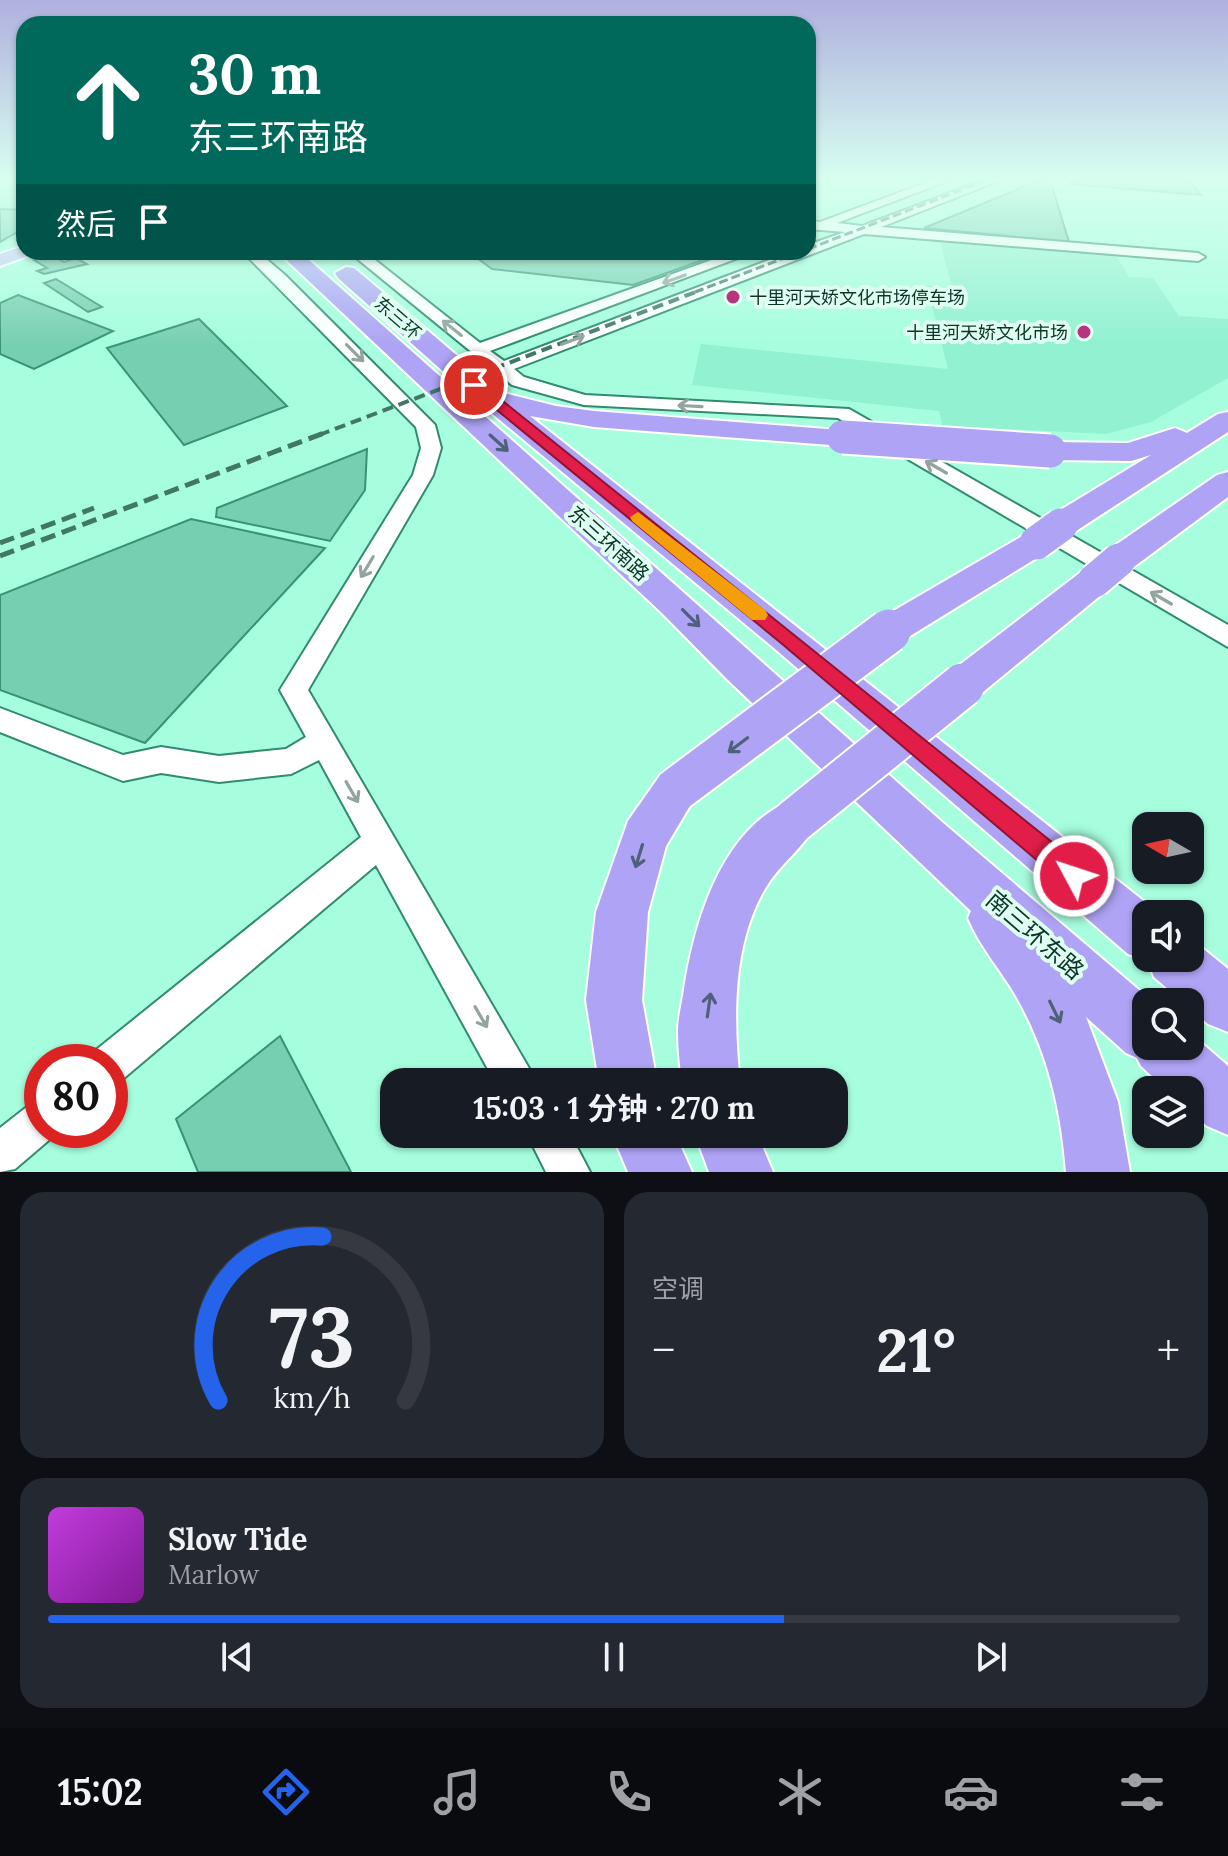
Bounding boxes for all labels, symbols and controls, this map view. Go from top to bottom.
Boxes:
text: 30 m [188,38,321,109]
icon: ahead [56,48,160,152]
text: 东三环南路 [188,114,368,160]
icon: arrive [132,200,176,244]
text: 然后 [56,205,116,243]
one-way arrow [662,272,687,287]
place label: 十里河天娇文化市场停车场 [749,286,965,309]
marker: 十里河天娇文化市场停车场 [724,288,742,306]
street label: 东三环 [370,292,426,344]
one-way arrow [442,319,463,336]
place label: 十里河天娇文化市场 [906,321,1068,344]
marker: 十里河天娇文化市场 [1075,323,1093,341]
one-way arrow [560,332,584,347]
one-way arrow [345,343,364,362]
pin [440,351,508,419]
icon: arrive [452,363,496,407]
one-way arrow [677,398,704,413]
one-way arrow [488,434,508,452]
one-way arrow [924,459,948,474]
street label: 东三环南路 [563,500,655,586]
one-way arrow [359,555,375,578]
one-way arrow [1149,590,1173,605]
one-way arrow [681,608,700,627]
one-way arrow [727,736,749,753]
one-way arrow [345,779,360,803]
north arrow [1132,812,1204,884]
map controls [1132,812,1204,1148]
position arrow [1032,834,1116,918]
one-way arrow [631,842,646,868]
street label: 南三环东路 [980,884,1090,986]
button: sound [1132,900,1204,972]
button: search [1132,988,1204,1060]
one-way arrow [702,992,717,1018]
one-way arrow [1048,999,1063,1023]
one-way arrow [474,1005,489,1029]
speed limit sign: 80 [24,1044,128,1148]
button: layers [1132,1076,1204,1148]
text: 15:03 · 1 分钟 · 270 m [473,1089,755,1127]
text: 空调 [652,1272,704,1305]
text: 73 [269,1283,355,1390]
text: 21° [876,1312,956,1388]
text: − [652,1322,675,1378]
text: + [1157,1322,1180,1378]
text: km/h [273,1379,351,1416]
text: Slow Tide [168,1520,307,1558]
text: Marlow [168,1558,259,1591]
icon: previous [215,1635,259,1679]
icon: pause [592,1635,636,1679]
icon: next [969,1635,1013,1679]
icon: directions [258,1764,314,1820]
icon: music [429,1764,485,1820]
icon: phone [601,1764,657,1820]
icon: climate [772,1764,828,1820]
icon: car [943,1764,999,1820]
icon: filters [1114,1764,1170,1820]
text: 15:02 [58,1769,143,1815]

